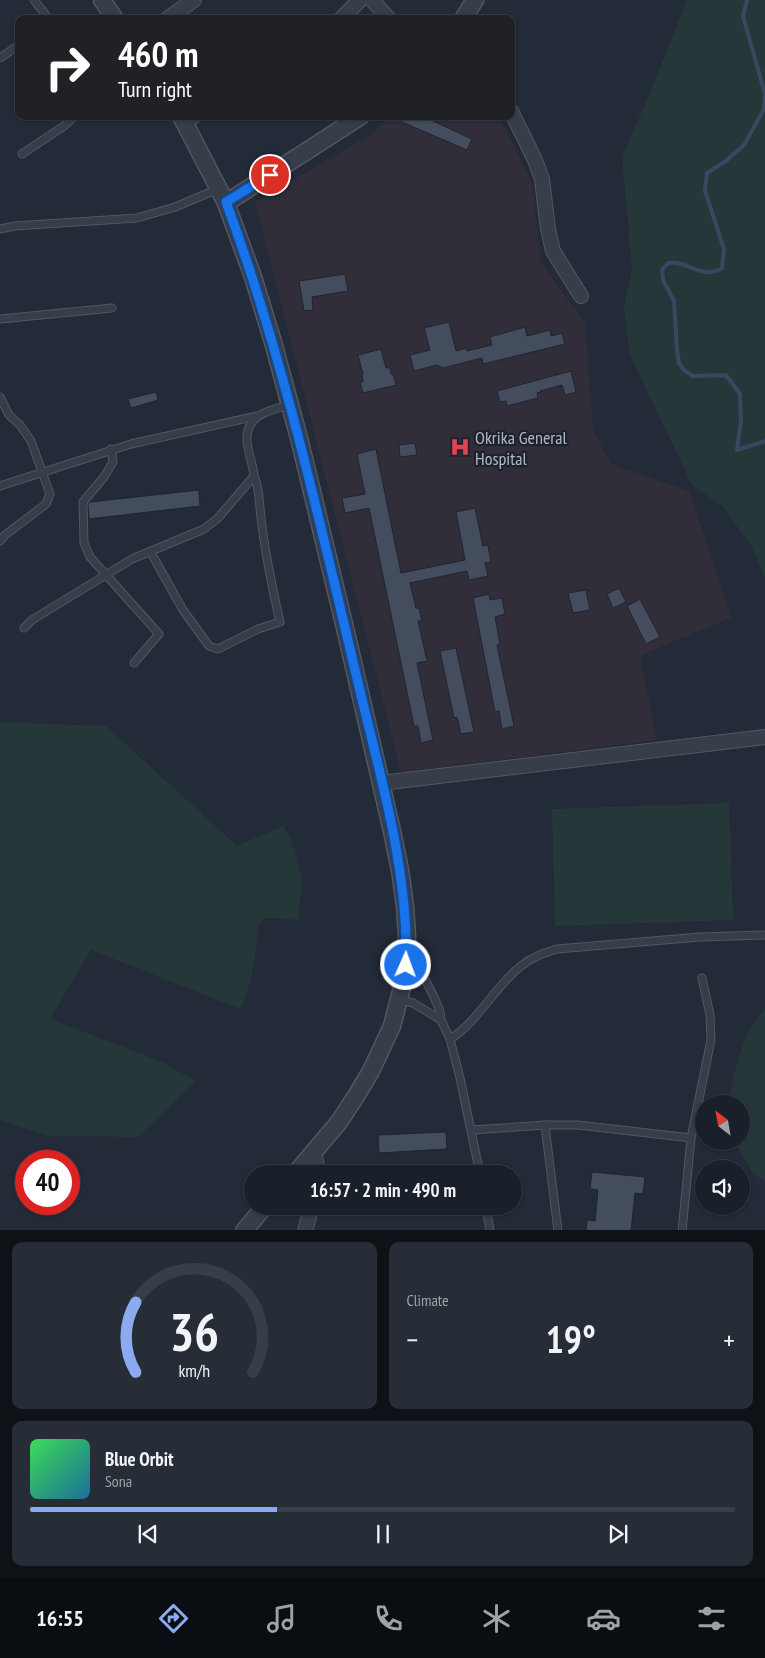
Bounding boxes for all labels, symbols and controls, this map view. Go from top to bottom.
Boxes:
text: 460 m [118,31,199,77]
icon: right [35,35,100,100]
text: Turn right [118,75,192,103]
pin [249,154,291,196]
icon: arrive [256,161,284,189]
place label: Okrika General Hospital [475,426,567,470]
hospital icon: Okrika General Hospital [449,436,471,458]
position arrow [379,938,431,990]
north arrow [695,1095,750,1150]
map controls [695,1095,750,1215]
speed limit sign: 40 [15,1150,80,1215]
button: sound [695,1160,750,1215]
text: 16:57 · 2 min · 490 m [310,1178,456,1202]
text: Climate [407,1290,449,1310]
text: 36 [169,1298,219,1365]
text: 19° [546,1314,596,1363]
text: − [407,1321,418,1358]
text: + [723,1321,735,1358]
text: km/h [178,1359,210,1382]
text: Blue Orbit [105,1447,174,1471]
text: Sona [105,1471,132,1491]
icon: previous [134,1520,162,1548]
icon: pause [369,1520,397,1548]
icon: next [604,1520,632,1548]
icon: directions [156,1601,191,1636]
icon: music [264,1601,299,1636]
icon: phone [371,1601,406,1636]
icon: climate [479,1601,514,1636]
icon: car [586,1601,621,1636]
icon: filters [694,1601,729,1636]
text: 16:55 [36,1604,84,1632]

